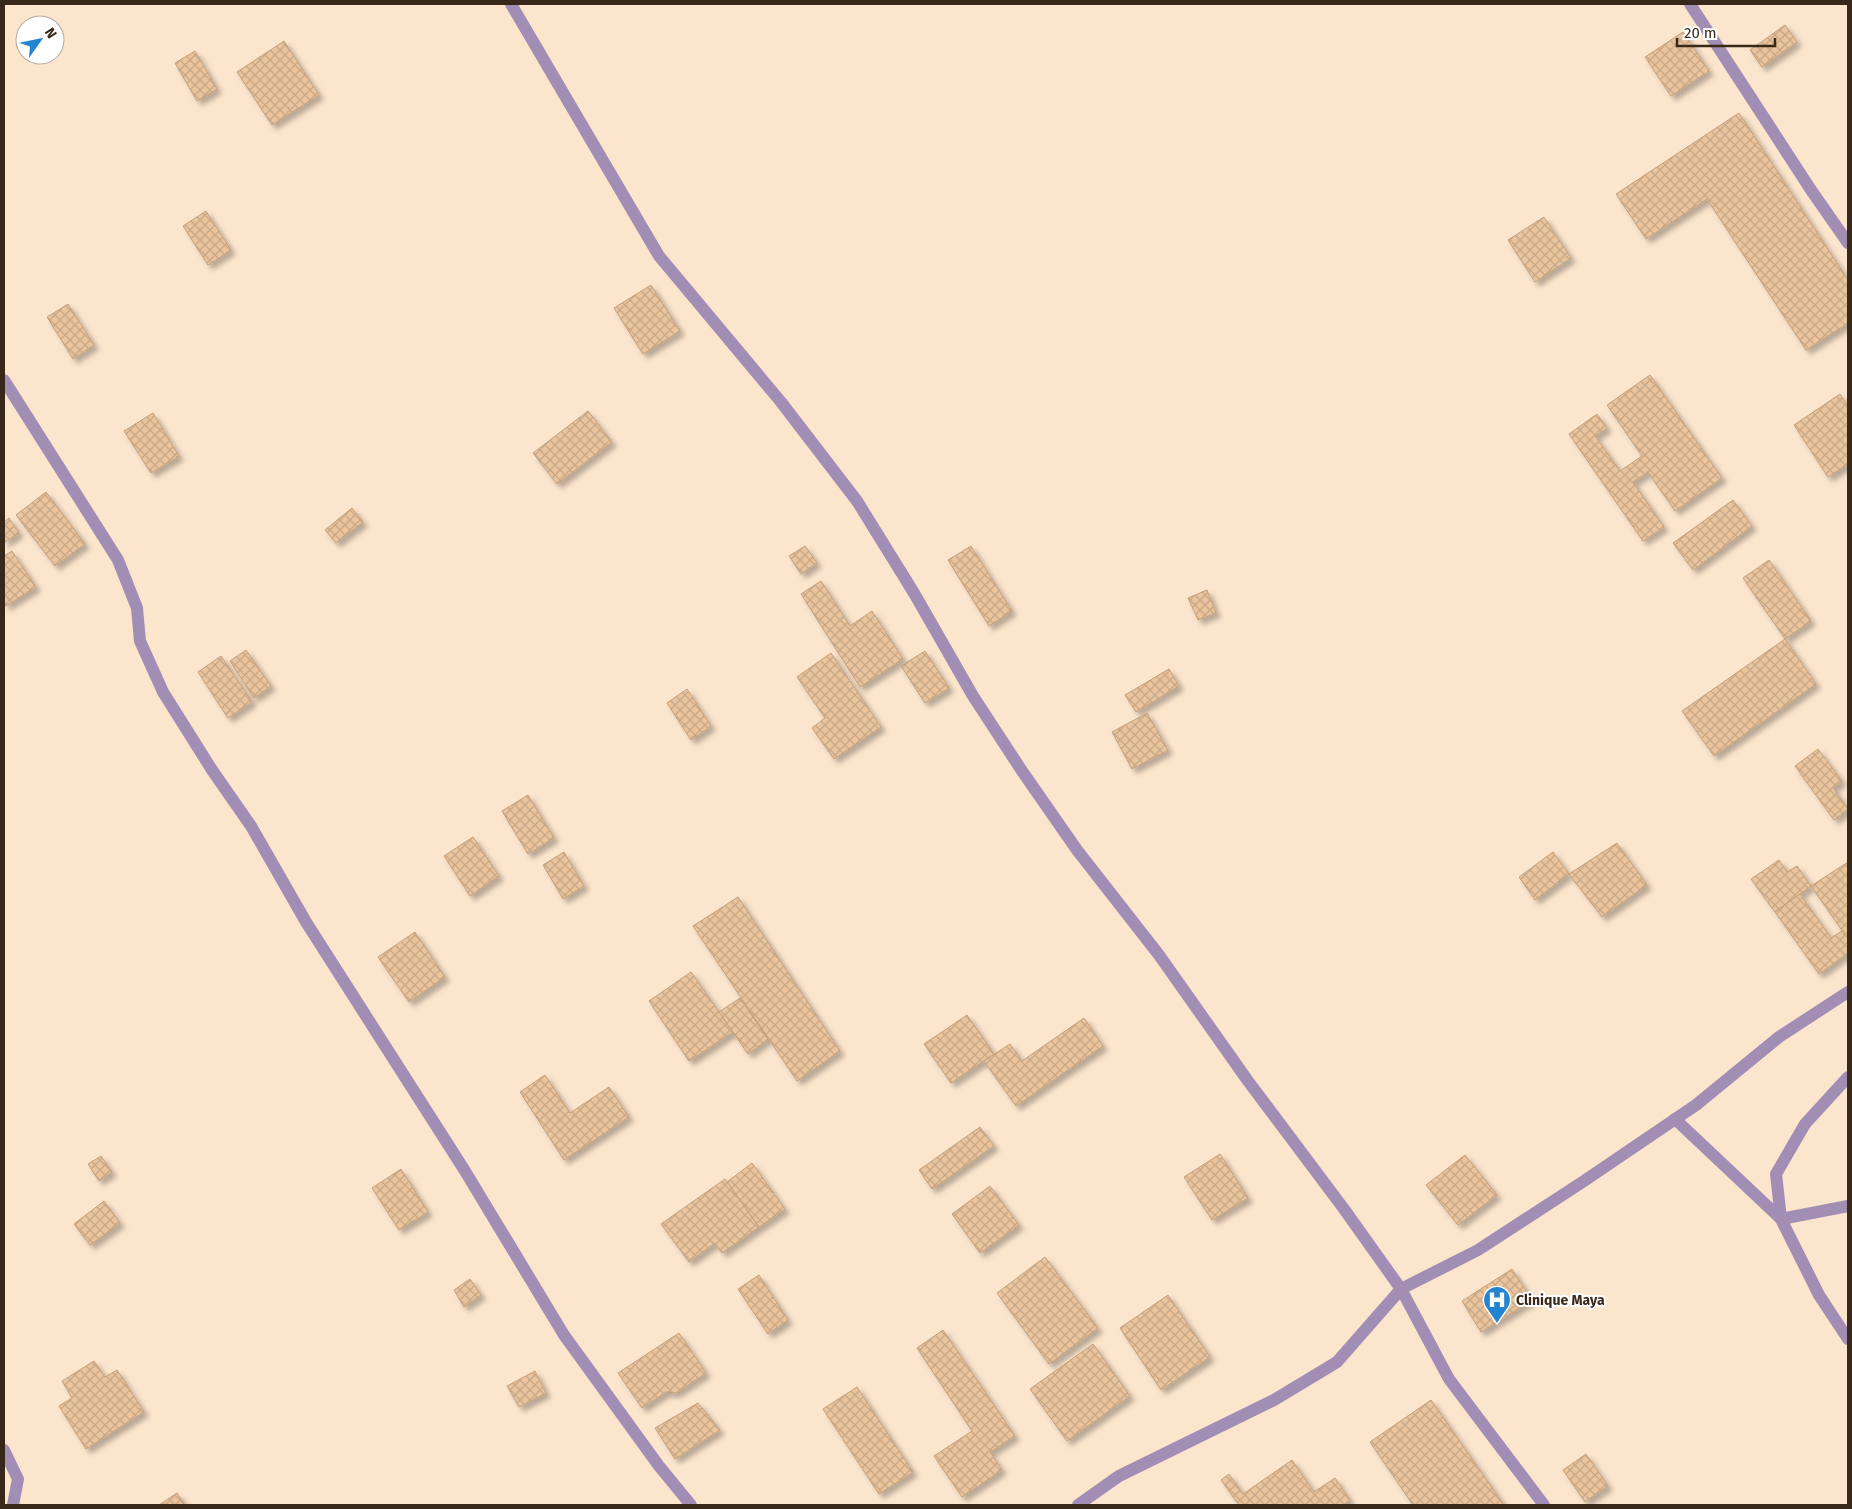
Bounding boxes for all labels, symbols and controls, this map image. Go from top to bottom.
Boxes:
north arrow [15,15,65,65]
scale bar [1677,15,1774,47]
text: 20 m [1684,24,1717,42]
text: N [41,25,60,42]
hospital icon: Clinique Maya [1482,1285,1512,1324]
place label: Clinique Maya [1516,1292,1605,1309]

